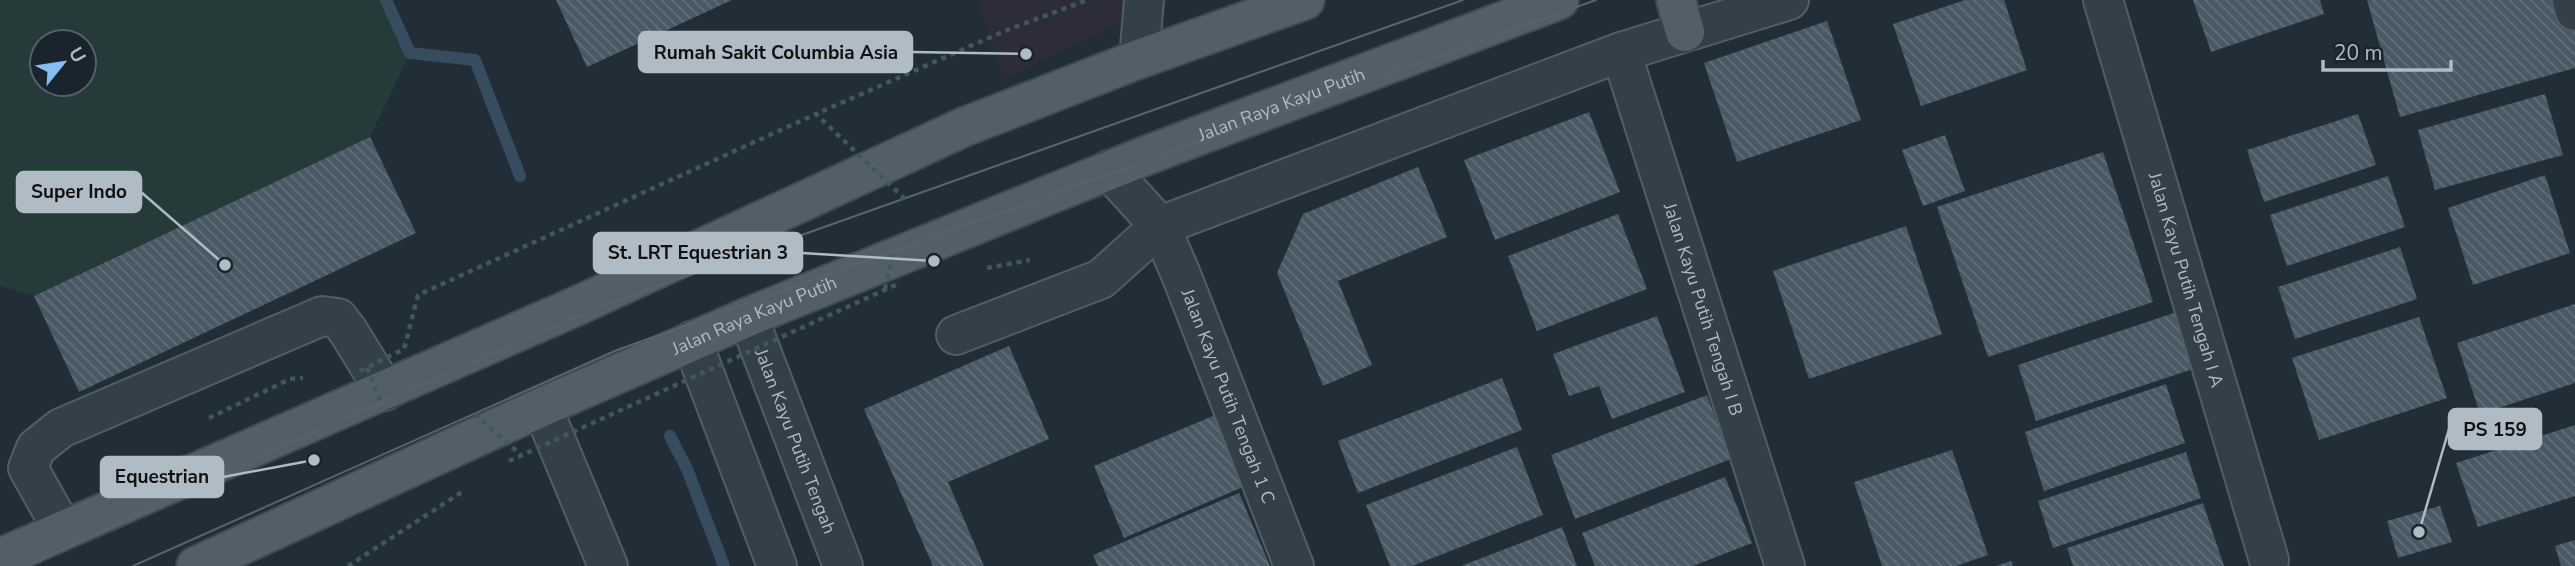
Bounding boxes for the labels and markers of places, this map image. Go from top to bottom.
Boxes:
callout: Rumah Sakit Columbia Asia [639,32,912,72]
callout: Super Indo [17,172,141,212]
callout: St. LRT Equestrian 3 [594,233,802,273]
callout: PS 159 [2449,409,2541,449]
callout: Equestrian [101,457,223,497]

